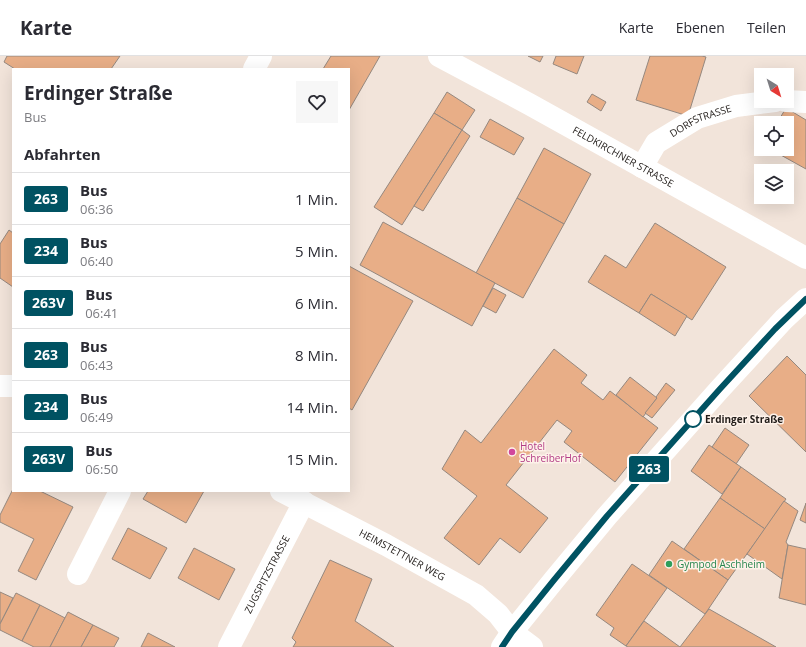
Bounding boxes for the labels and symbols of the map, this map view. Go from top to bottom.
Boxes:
north arrow [754,68,794,108]
street label: DORFSTRASSE [667,101,733,140]
street label: FELDKIRCHNER STRASSE [570,123,677,190]
marker: Erdinger Straße [684,410,702,428]
place label: Erdinger Straße [705,412,783,426]
place label: Hotel SchreiberHof [520,439,582,465]
marker: Hotel SchreiberHof [507,447,517,457]
line badge: 263 [626,456,672,482]
street label: HEIMSTETTNER WEG [357,525,448,584]
street label: ZUGSPITZSTRASSE [241,533,293,616]
place label: Gympod Aschheim [677,557,765,571]
marker: Gympod Aschheim [664,559,674,569]

